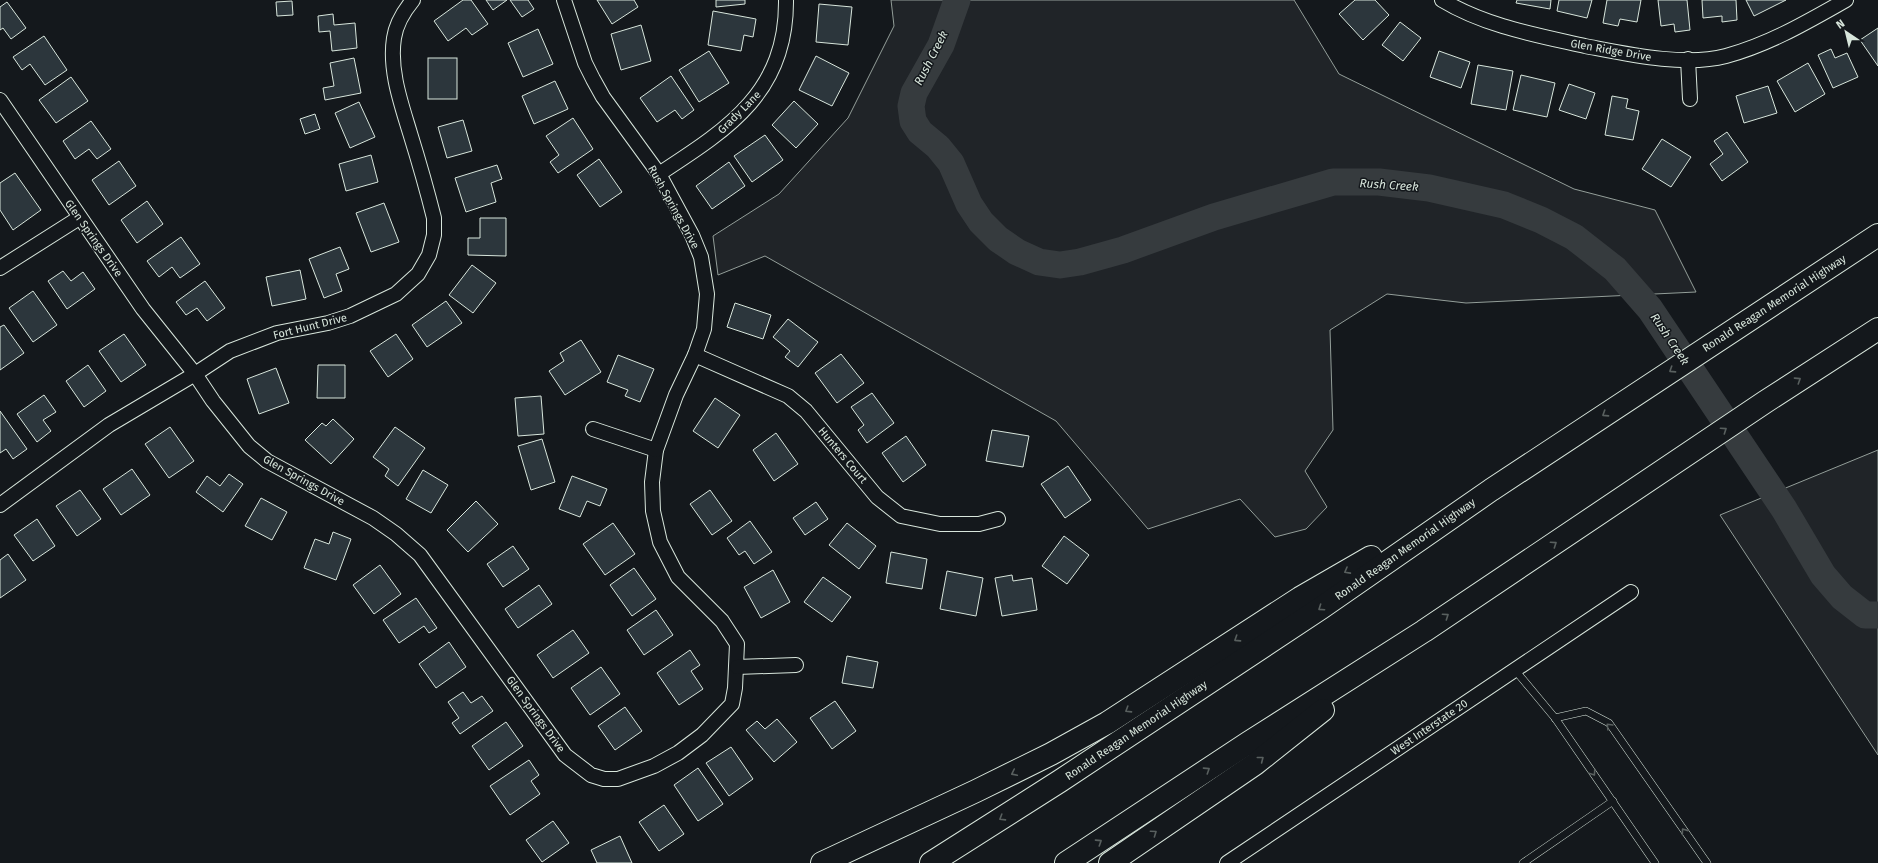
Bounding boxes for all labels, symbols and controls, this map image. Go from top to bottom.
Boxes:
north arrow [1826,12,1866,52]
text: N [1834,17,1847,32]
water label: Rush Creek [911,28,951,88]
street label: Glen Ridge Drive [1569,37,1652,64]
street label: Grady Lane [715,88,764,137]
street label: Rush Springs Drive [645,163,702,251]
water label: Rush Creek [1359,176,1420,194]
street label: Glen Springs Drive [62,197,125,279]
street label: Ronald Reagan Memorial Highway [1700,252,1849,355]
street label: Fort Hunt Drive [272,311,348,342]
water label: Rush Creek [1648,311,1693,368]
one-way arrow [1669,365,1676,373]
one-way arrow [1794,378,1801,385]
one-way arrow [1602,409,1609,417]
street label: Hunters Court [815,425,870,486]
one-way arrow [1719,428,1726,435]
street label: Glen Springs Drive [261,453,347,508]
street label: Ronald Reagan Memorial Highway [1333,495,1479,603]
one-way arrow [1550,541,1557,549]
one-way arrow [1344,566,1351,574]
one-way arrow [1318,603,1325,610]
one-way arrow [1442,613,1449,621]
one-way arrow [1234,634,1241,641]
street label: Glen Springs Drive [504,674,568,755]
street label: Ronald Reagan Memorial Highway [1063,678,1210,783]
street label: West Interstate 20 [1388,697,1470,758]
one-way arrow [1125,706,1132,713]
one-way arrow [1606,723,1614,730]
one-way arrow [1256,757,1263,764]
one-way arrow [1010,768,1018,776]
one-way arrow [1203,768,1210,775]
one-way arrow [1588,768,1595,775]
one-way arrow [999,813,1006,821]
one-way arrow [1681,828,1689,835]
one-way arrow [1149,831,1156,838]
one-way arrow [1095,839,1102,846]

